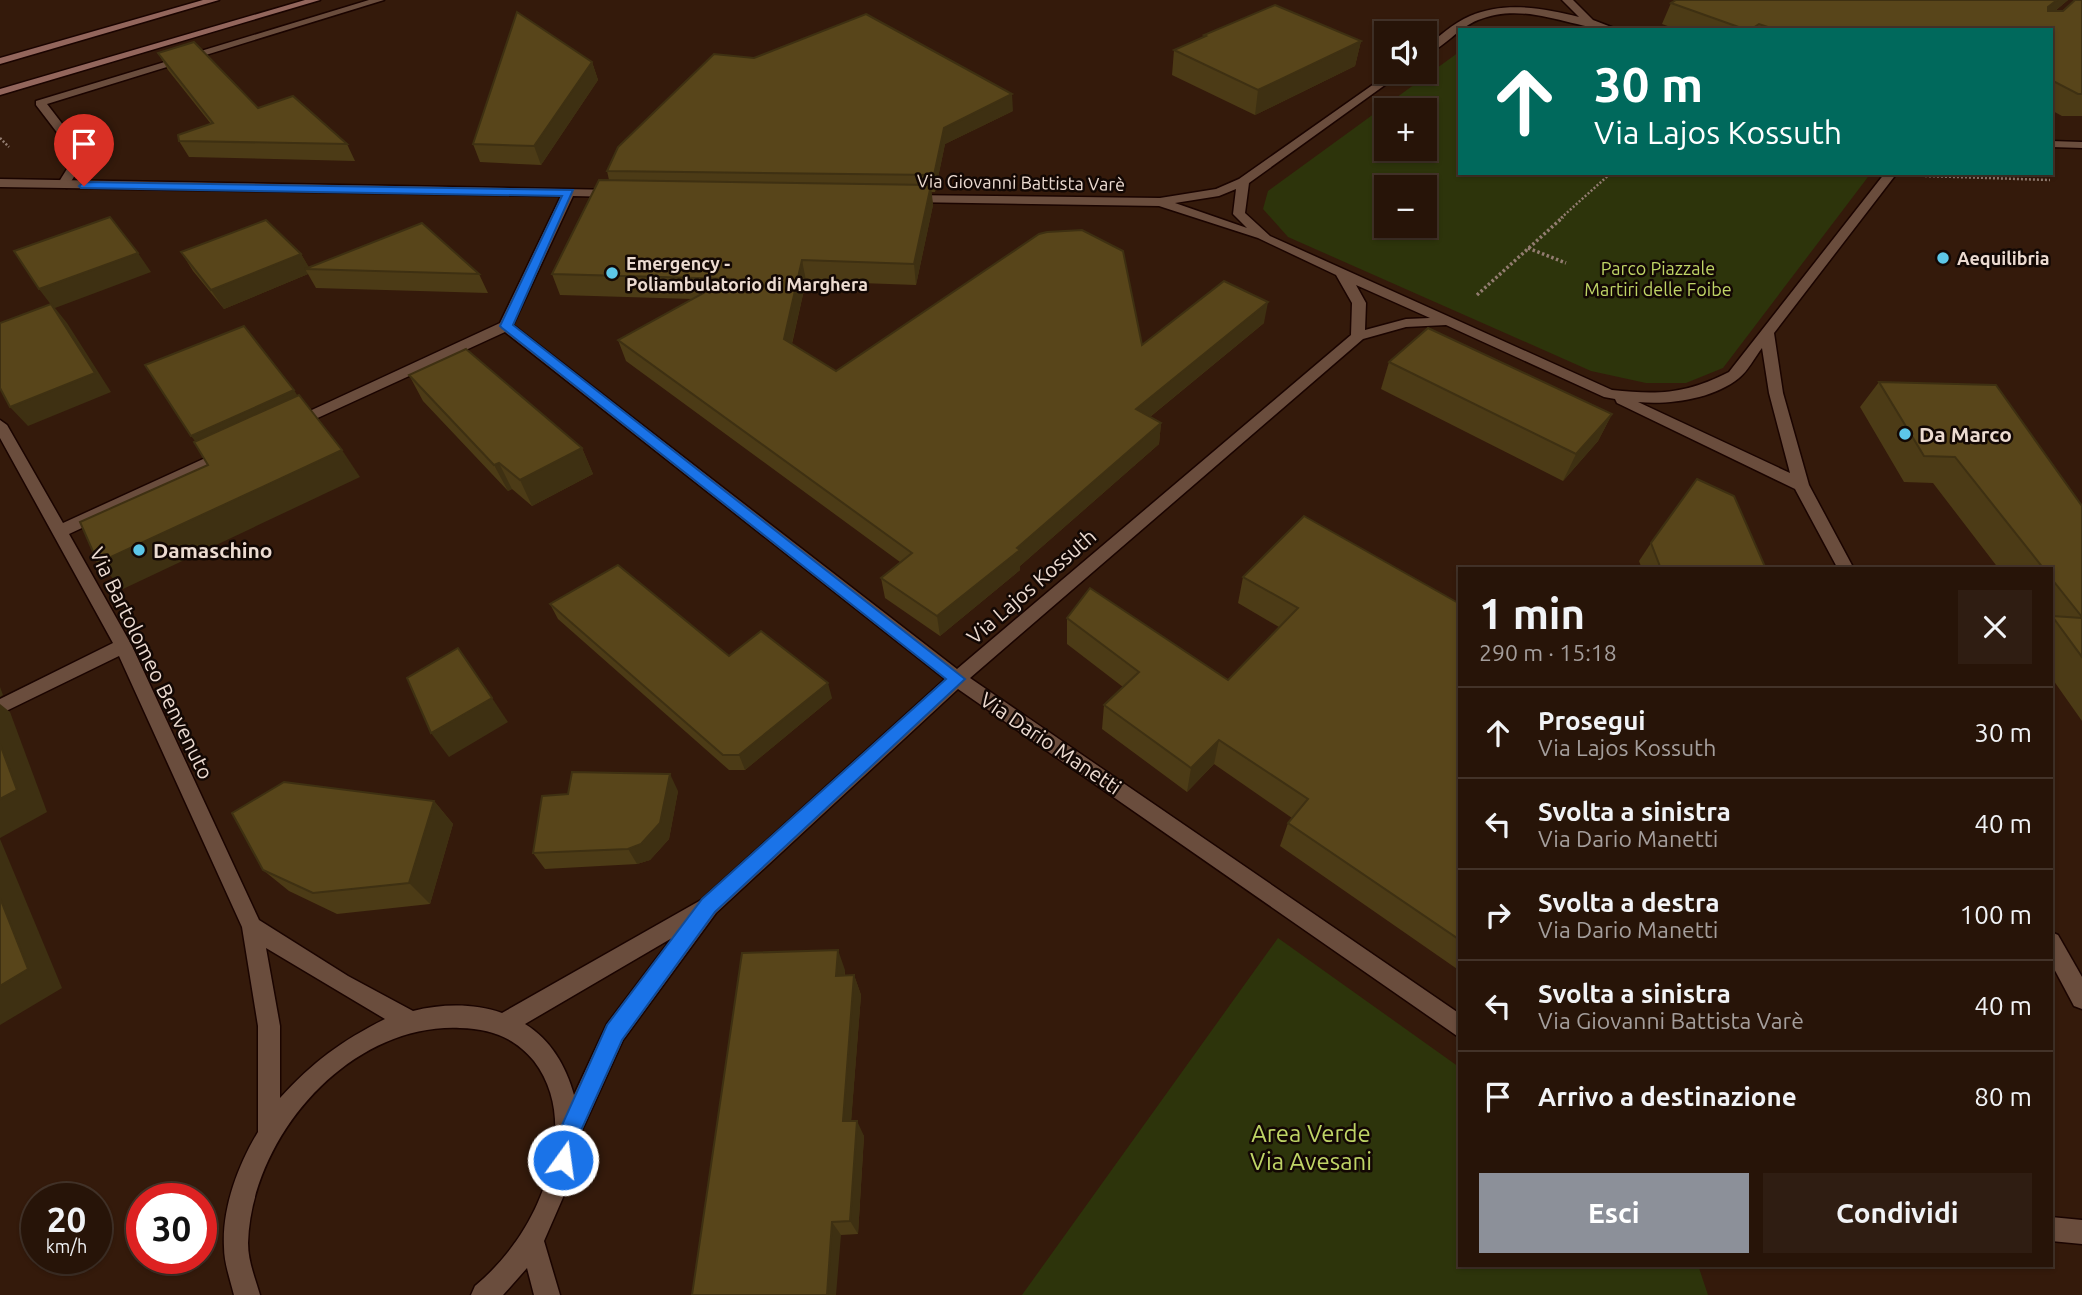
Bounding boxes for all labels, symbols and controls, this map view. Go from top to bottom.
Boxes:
map controls [1374,21,1437,238]
button: sound [1374,21,1437,84]
icon: ahead [1479,56,1570,147]
text: 30 m [1594,56,1703,111]
button: + [1374,98,1437,161]
pin [54,114,114,186]
text: Via Lajos Kossuth [1594,114,1842,150]
icon: arrive [65,125,103,163]
street label: Via Giovanni Battista Varè [917,170,1125,194]
button: − [1374,175,1437,238]
place label: Aequilibria [1957,248,2050,268]
marker: Aequilibria [1935,250,1951,266]
place label: Emergency - Poliambulatorio di Marghera [626,253,868,294]
park label: Parco Piazzale Martiri delle Foibe [1584,258,1732,299]
marker: Emergency - Poliambulatorio di Marghera [604,265,620,281]
place label: Da Marco [1919,422,2012,446]
marker: Da Marco [1897,426,1913,442]
street label: Via Lajos Kossuth [962,524,1100,648]
place label: Damaschino [153,538,273,562]
marker: Damaschino [131,542,147,558]
street label: Via Bartolomeo Benvenuto [85,543,219,783]
text: 1 min [1479,590,1585,637]
button: close [1958,590,2032,664]
text: 290 m · 15:18 [1479,640,1617,665]
street label: Via Dario Manetti [976,687,1126,799]
text: Prosegui [1538,706,1646,735]
icon: ahead [1479,714,1517,752]
text: 30 m [1974,718,2032,747]
text: Via Lajos Kossuth [1538,735,1716,760]
text: Svolta a sinistra [1538,797,1731,826]
icon: left [1479,805,1517,843]
text: 40 m [1974,809,2032,838]
text: Via Dario Manetti [1538,826,1718,851]
text: Svolta a destra [1538,888,1720,917]
icon: right [1479,896,1517,934]
text: 100 m [1960,900,2032,929]
text: Via Dario Manetti [1538,917,1718,942]
text: Svolta a sinistra [1538,979,1731,1008]
icon: left [1479,987,1517,1025]
text: 40 m [1974,991,2032,1020]
text: Via Giovanni Battista Varè [1538,1008,1804,1033]
icon: arrive [1479,1078,1517,1116]
text: Arrivo a destinazione [1538,1082,1797,1111]
text: 80 m [1974,1082,2032,1111]
park label: Area Verde Via Avesani [1250,1120,1372,1175]
position arrow [526,1123,600,1197]
button: Esci [1479,1173,1749,1253]
button: Condividi [1763,1173,2032,1253]
speed limit sign: 30 [126,1183,217,1274]
text: 20 [47,1199,86,1239]
text: km/h [46,1236,87,1256]

